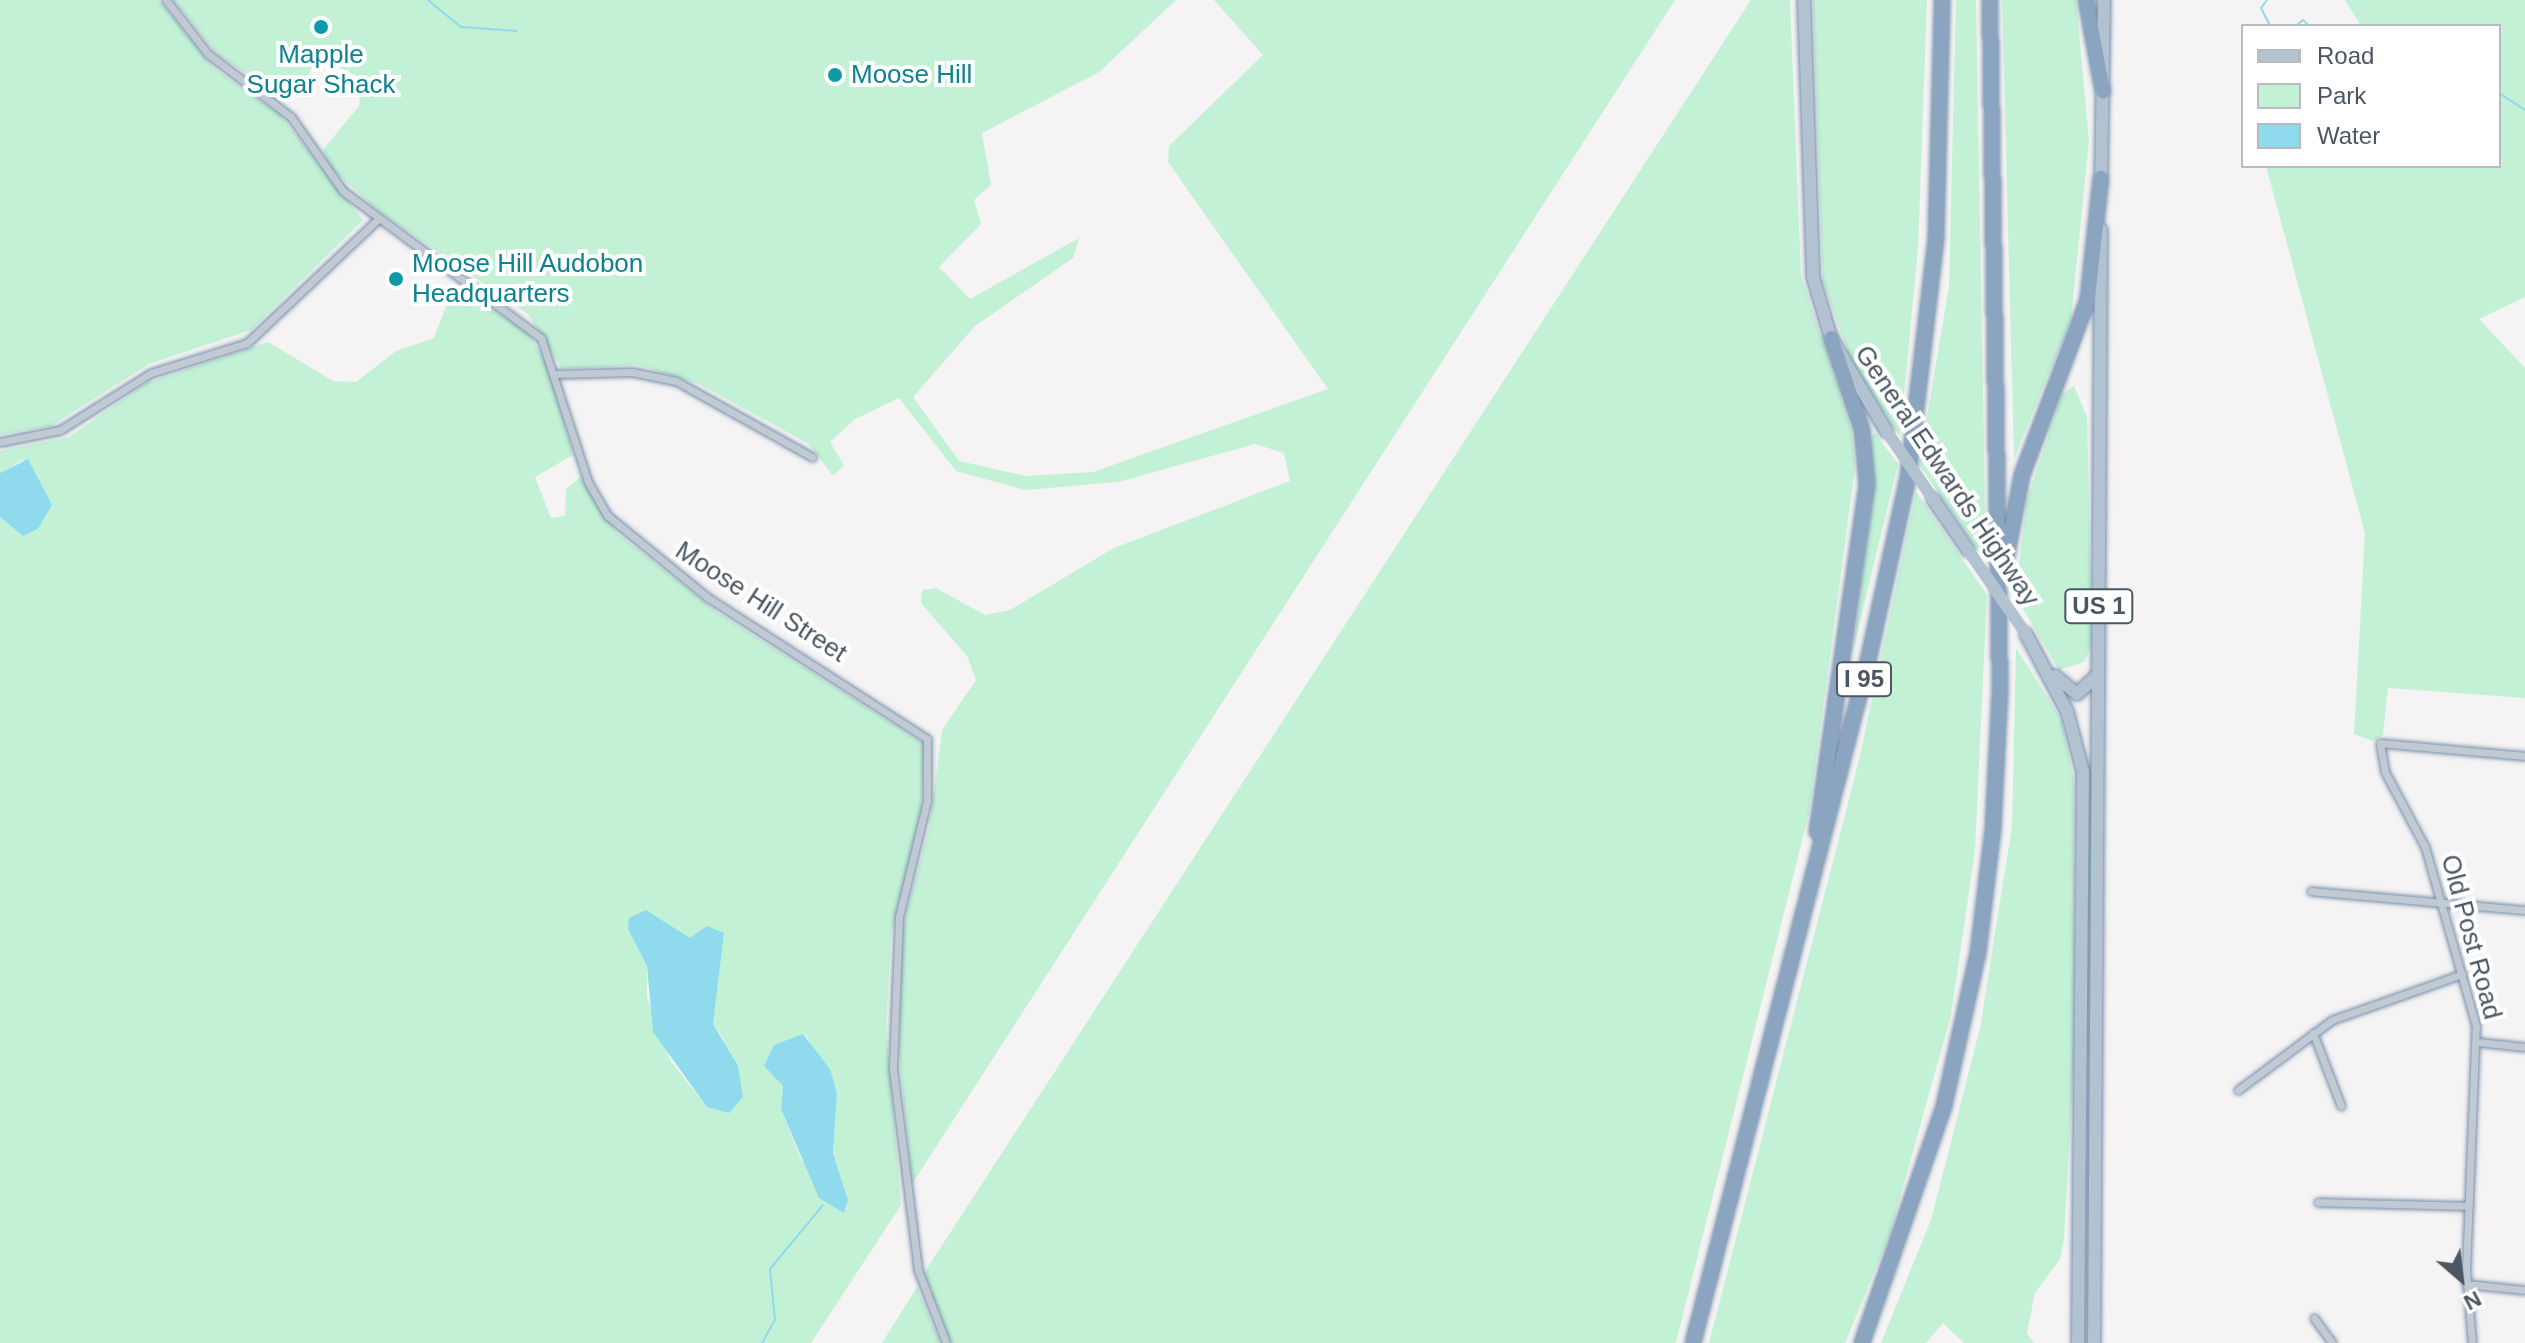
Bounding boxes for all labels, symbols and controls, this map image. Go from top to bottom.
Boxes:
marker: Mapple Sugar Shack [312,18,330,36]
legend [2241,24,2501,168]
place label: Mapple Sugar Shack [247,39,395,100]
text: Road [2317,42,2374,69]
place label: Moose Hill [851,59,972,91]
marker: Moose Hill [826,66,844,84]
text: Park [2317,82,2366,109]
text: Water [2317,122,2380,149]
place label: Moose Hill Audobon Headquarters [412,248,645,310]
marker: Moose Hill Audobon Headquarters [387,270,405,288]
street label: General Edwards Highway [1848,340,2046,612]
street label: Moose Hill Street [669,535,853,669]
road number: US 1 [2063,586,2135,626]
road number: I 95 [1834,659,1894,699]
street label: Old Post Road [2434,851,2508,1023]
north arrow [2421,1239,2501,1319]
text: N [2460,1286,2485,1315]

